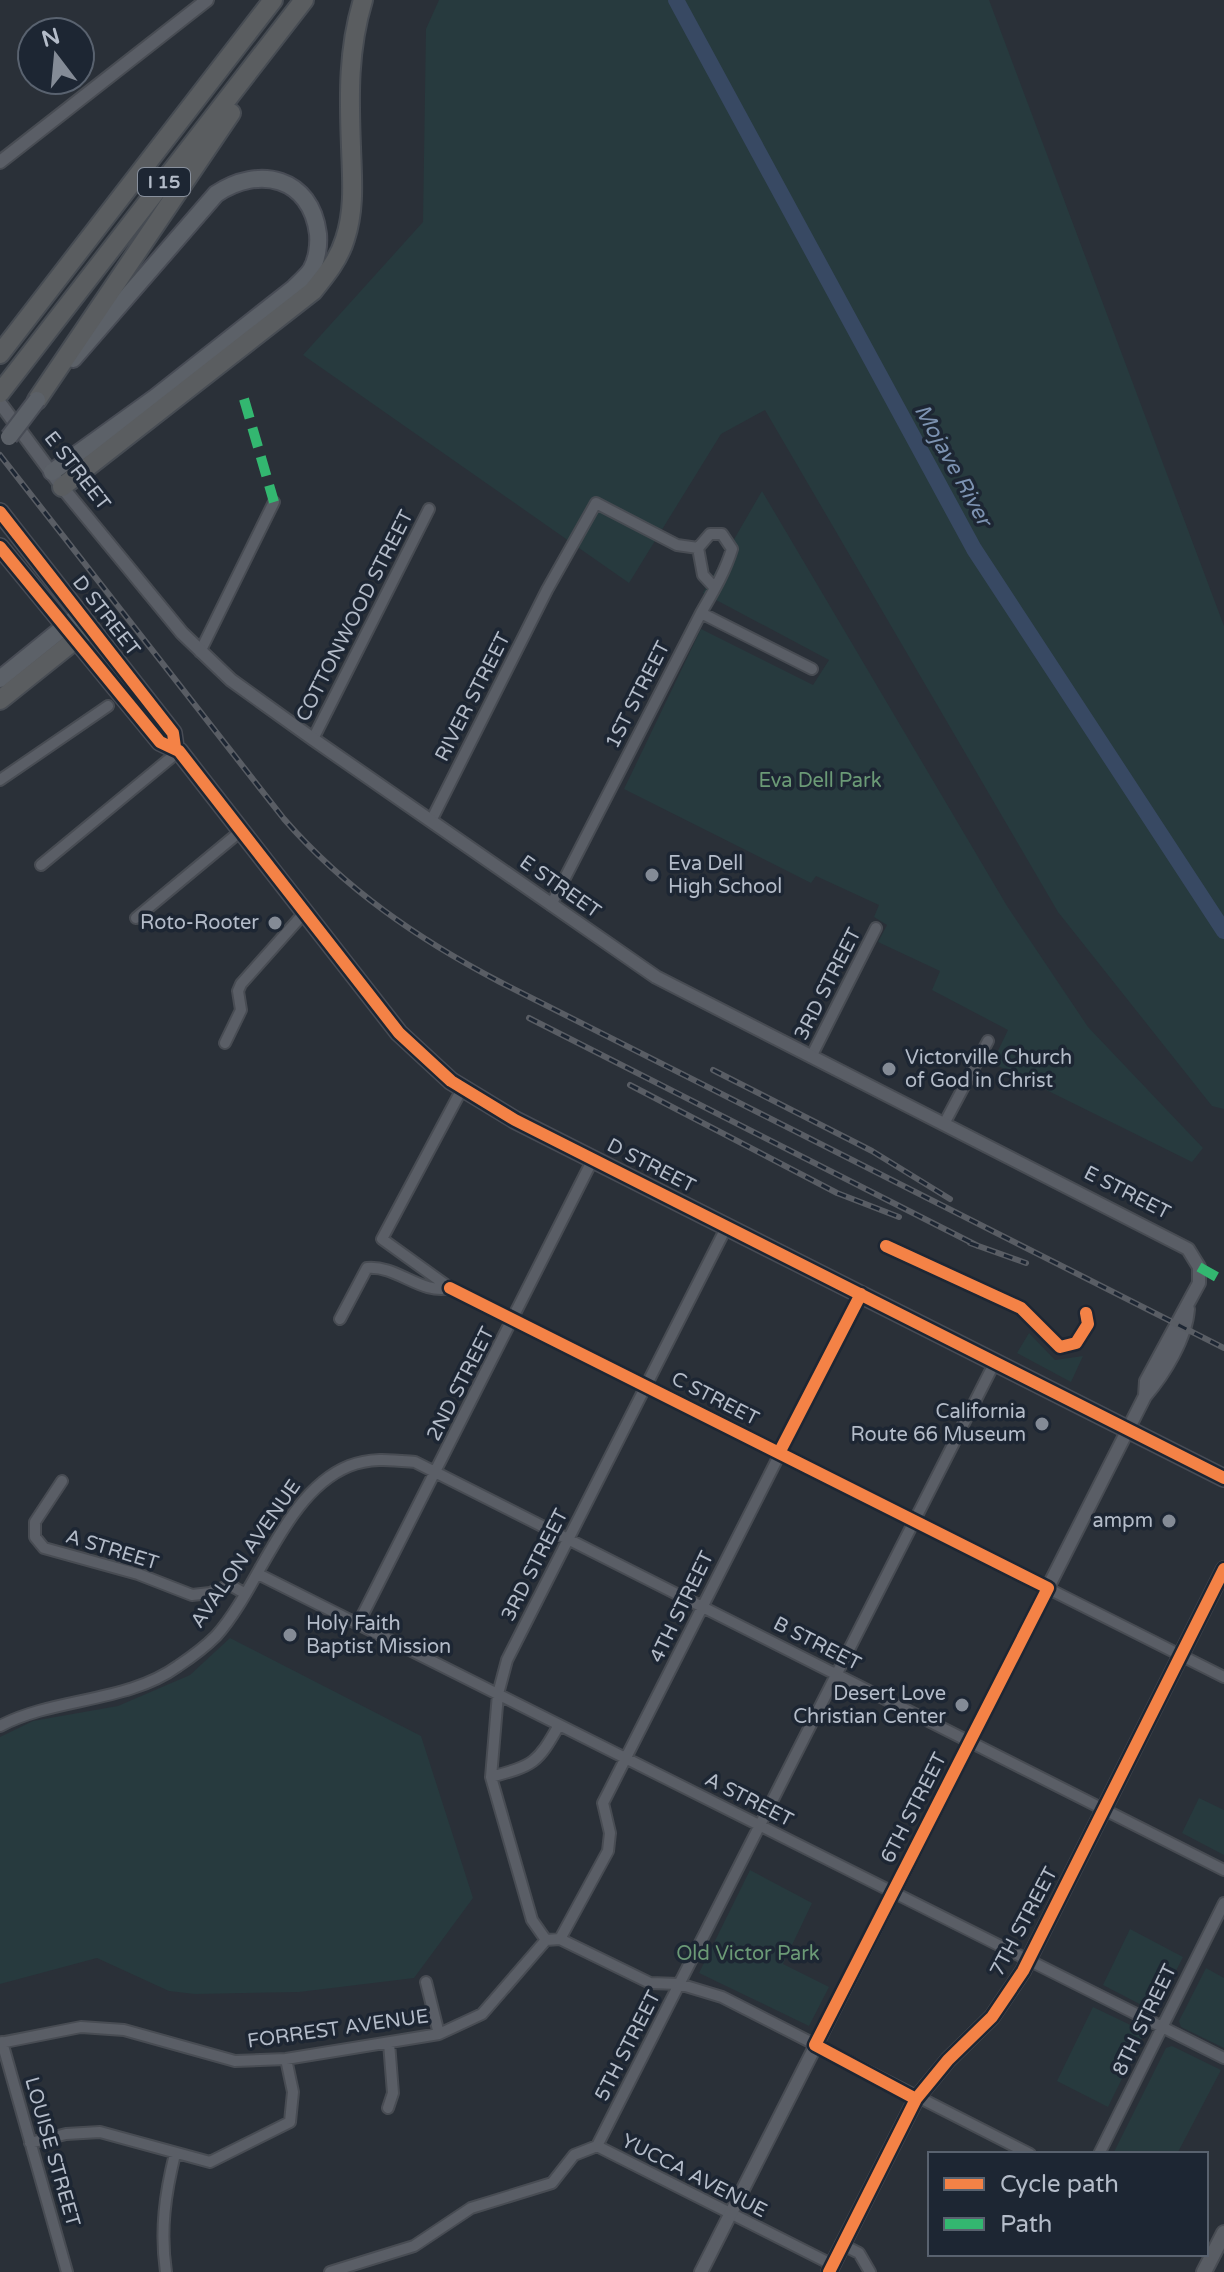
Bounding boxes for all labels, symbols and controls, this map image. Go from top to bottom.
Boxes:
north arrow [16,16,96,96]
text: N [39,23,63,53]
road number: I 15 [138,168,190,196]
water label: Mojave River [909,400,998,533]
street label: E STREET [39,427,115,515]
street label: COTTONWOOD STREET [291,506,419,726]
street label: D STREET [67,571,145,661]
street label: RIVER STREET [430,628,516,766]
street label: 1ST STREET [601,637,675,753]
park label: Eva Dell Park [758,769,882,793]
street label: E STREET [515,850,605,924]
place label: Eva Dell High School [668,852,782,899]
marker: Eva Dell High School [643,866,661,884]
place label: Roto-Rooter [140,911,259,935]
marker: Roto-Rooter [266,914,284,932]
street label: 3RD STREET [789,924,867,1044]
place label: Victorville Church of God in Christ [905,1046,1072,1093]
marker: Victorville Church of God in Christ [880,1060,898,1078]
street label: D STREET [603,1134,699,1198]
street label: E STREET [1080,1161,1174,1225]
street label: 2ND STREET [422,1323,500,1445]
street label: C STREET [667,1367,763,1431]
place label: California Route 66 Museum [850,1400,1026,1447]
marker: California Route 66 Museum [1033,1415,1051,1433]
street label: AVALON AVENUE [186,1475,306,1633]
street label: 3RD STREET [496,1505,574,1625]
place label: ampm [1092,1509,1153,1533]
marker: ampm [1160,1512,1178,1530]
street label: A STREET [63,1525,161,1575]
street label: 4TH STREET [645,1547,719,1667]
place label: Holy Faith Baptist Mission [306,1612,451,1659]
street label: B STREET [769,1612,865,1676]
marker: Holy Faith Baptist Mission [281,1626,299,1644]
place label: Desert Love Christian Center [793,1682,946,1729]
marker: Desert Love Christian Center [953,1696,971,1714]
street label: 6TH STREET [876,1749,952,1867]
street label: A STREET [701,1768,797,1832]
street label: 7TH STREET [985,1863,1063,1981]
park label: Old Victor Park [676,1942,820,1966]
street label: 8TH STREET [1108,1960,1182,2080]
street label: 5TH STREET [590,1987,666,2105]
street label: FORREST AVENUE [246,2004,430,2054]
street label: LOUISE STREET [19,2074,85,2230]
street label: YUCCA AVENUE [617,2129,771,2223]
legend [928,2152,1208,2256]
text: Cycle path [1000,2170,1119,2199]
text: Path [1000,2210,1053,2239]

